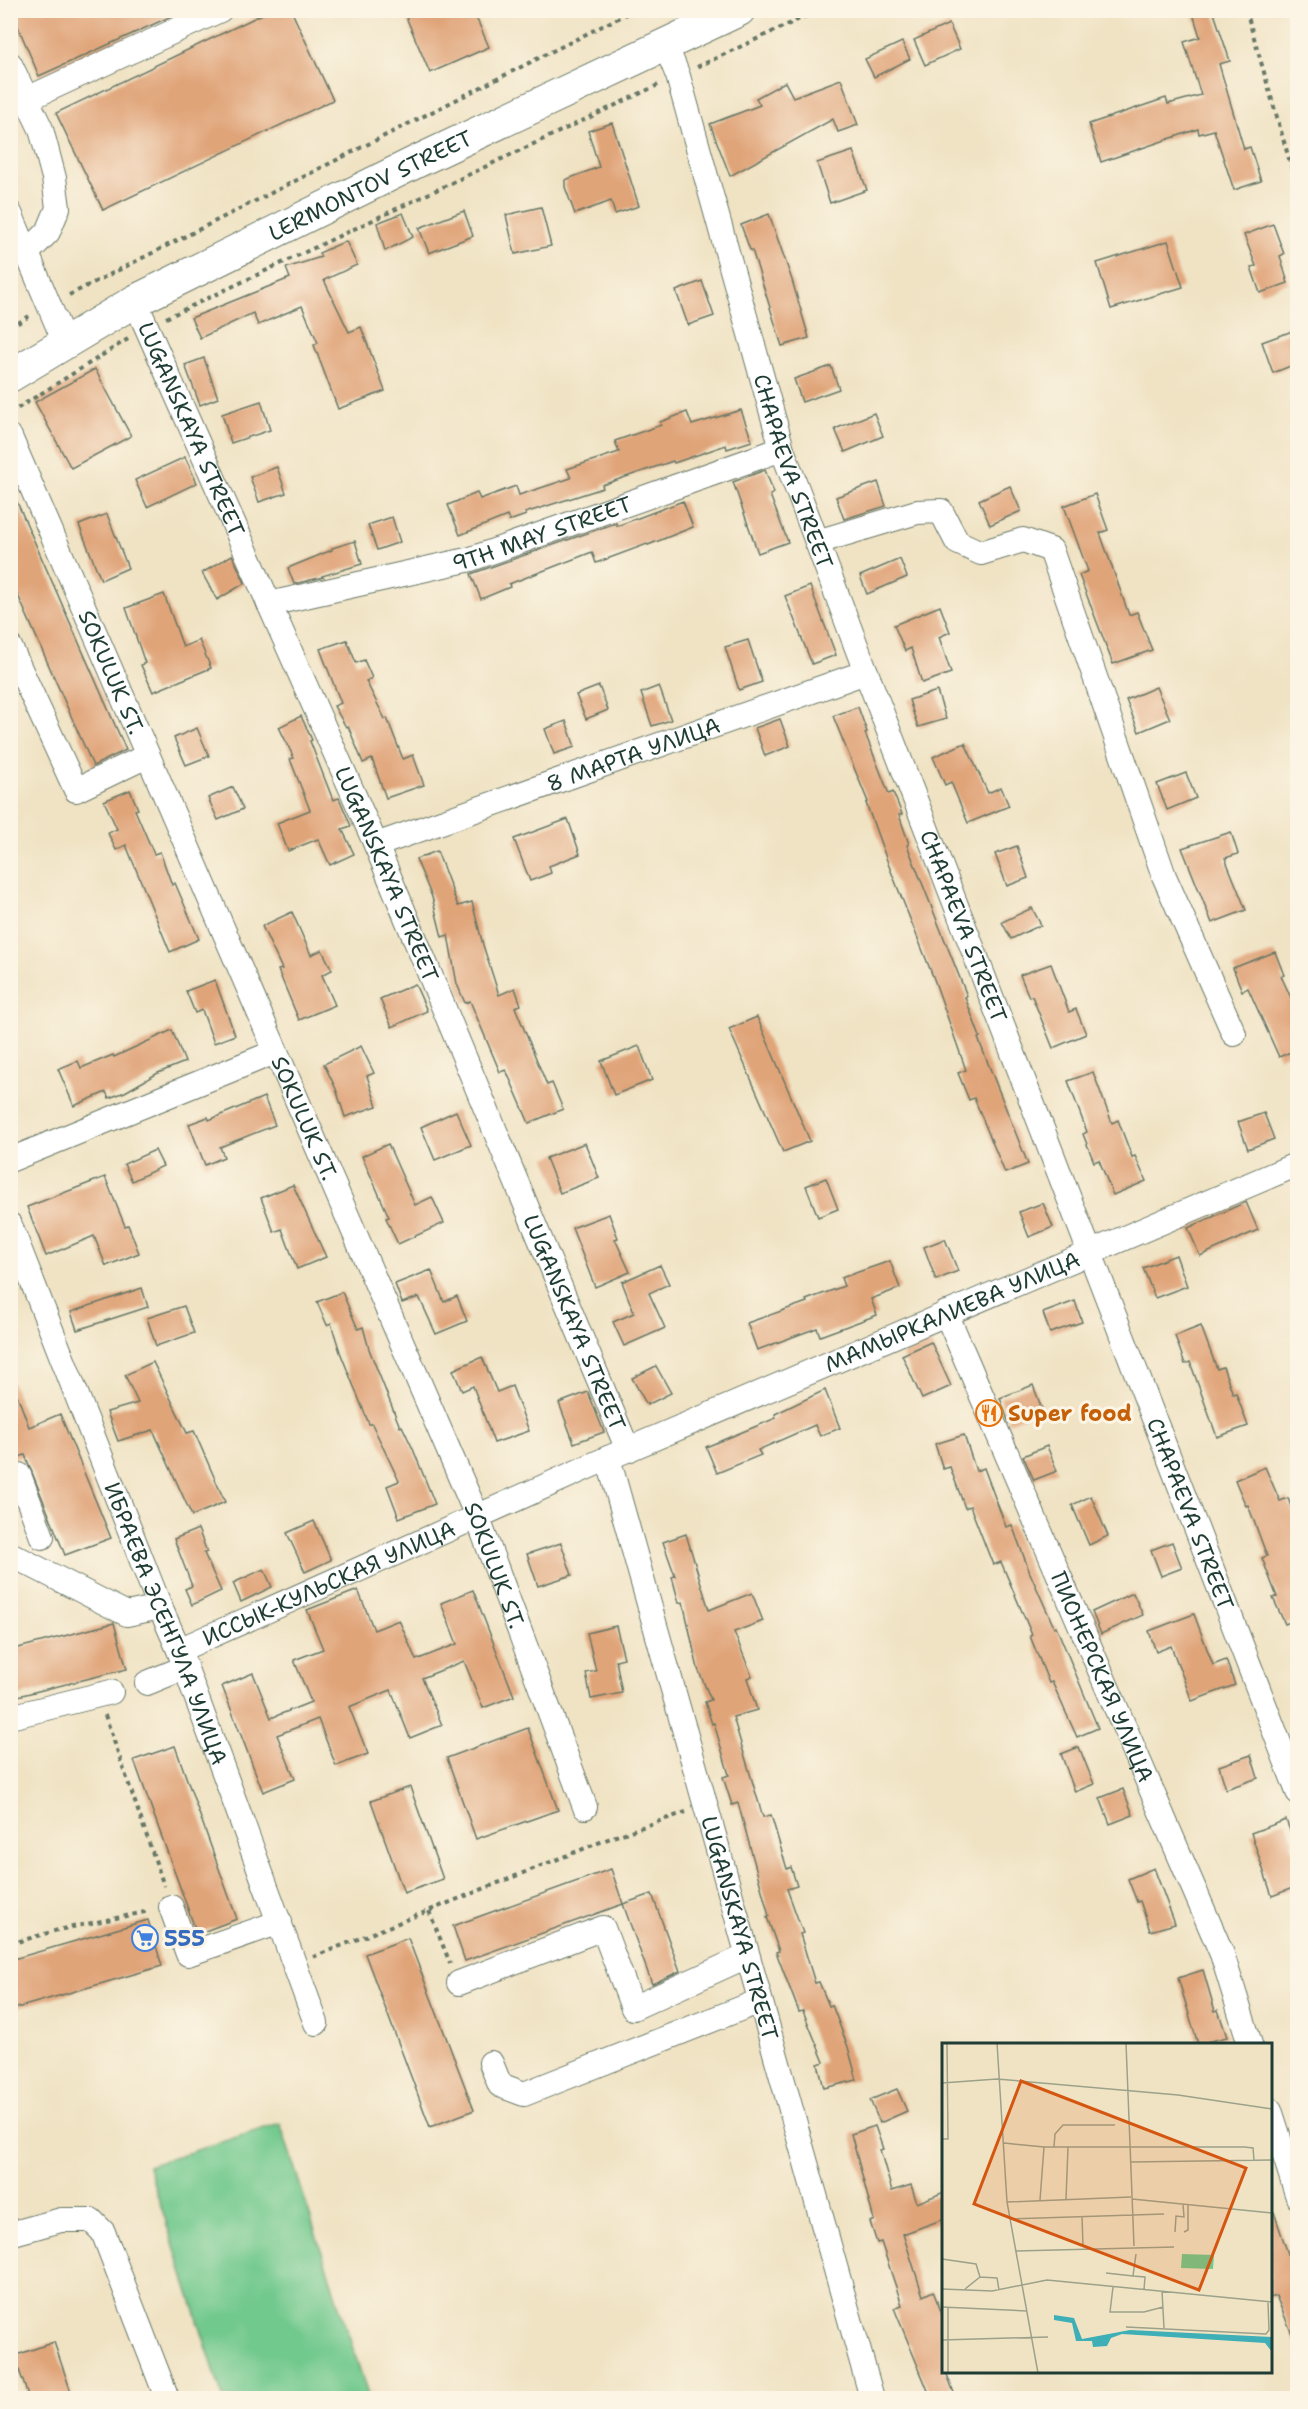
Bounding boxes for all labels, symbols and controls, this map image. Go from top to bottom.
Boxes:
street label: LERMONTOV STREET [264,123,477,248]
street label: LUGANSKAYA STREET [131,317,252,541]
street label: CHAPAEVA STREET [747,371,840,573]
street label: 9TH MAY STREET [449,489,636,578]
street label: SOKULUK ST. [72,605,151,739]
street label: 8 МАРТА УЛИЦА [543,711,724,799]
street label: LUGANSKAYA STREET [328,762,446,987]
street label: CHAPAEVA STREET [913,826,1014,1027]
street label: SOKULUK ST. [265,1051,344,1185]
street label: LUGANSKAYA STREET [516,1210,632,1435]
street label: МАМЫРКАЛИЕВА УЛИЦА [820,1245,1084,1379]
restaurant icon: Super food [974,1398,1004,1428]
place label: Super food [1008,1399,1132,1428]
street label: CHAPAEVA STREET [1140,1414,1241,1615]
street label: ИБРАЕВА ЭСЕНГУЛА УЛИЦА [97,1478,234,1769]
street label: SOKULUK ST. [458,1498,531,1632]
street label: ИССЫК-КУЛЬСКАЯ УЛИЦА [198,1514,460,1653]
street label: ПИОНЕРСКАЯ УЛИЦА [1044,1567,1160,1787]
street label: LUGANSKAYA STREET [694,1813,785,2044]
supermarket icon: 555 [130,1923,160,1953]
place label: 555 [164,1924,205,1953]
inset map [942,2043,1272,2373]

